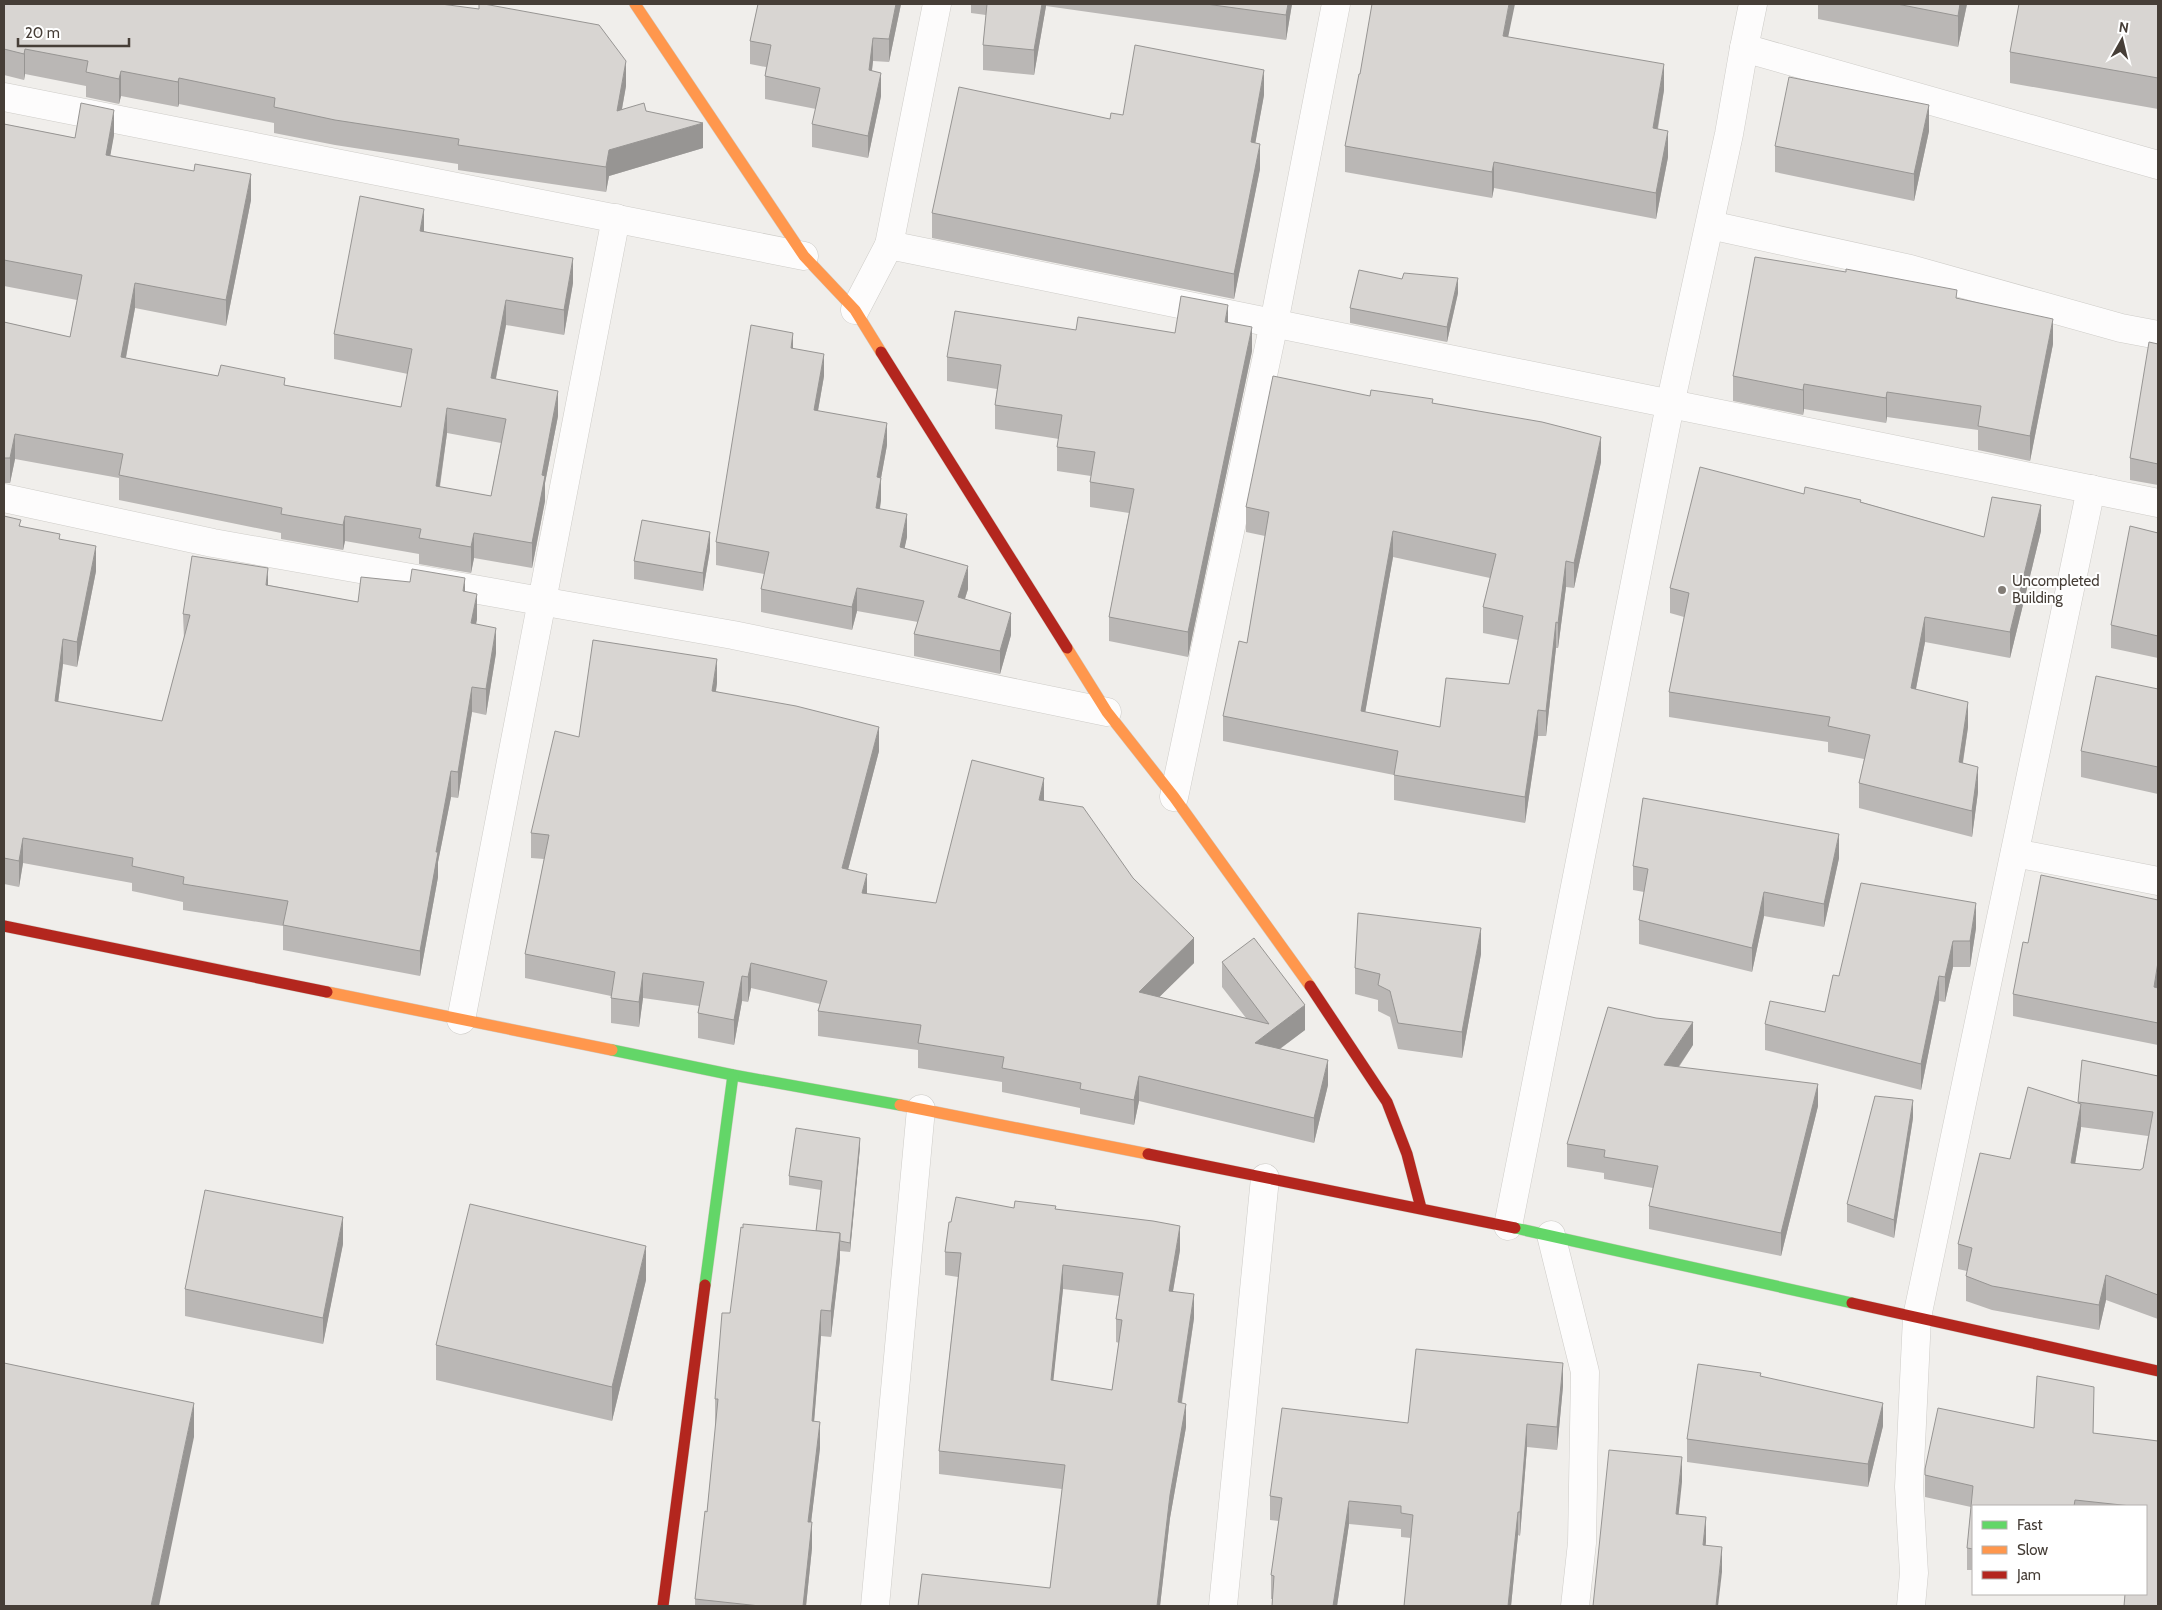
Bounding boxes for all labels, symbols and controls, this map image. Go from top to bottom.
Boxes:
scale bar [18,15,129,47]
north arrow [2097,15,2147,65]
text: N [2118,18,2130,37]
text: 20 m [25,24,60,42]
place label: Uncompleted Building [2012,572,2100,607]
marker: Uncompleted Building [1996,584,2008,596]
legend [1972,1505,2147,1595]
text: Fast [2017,1516,2042,1534]
text: Slow [2017,1541,2048,1559]
text: Jam [2016,1566,2041,1584]

